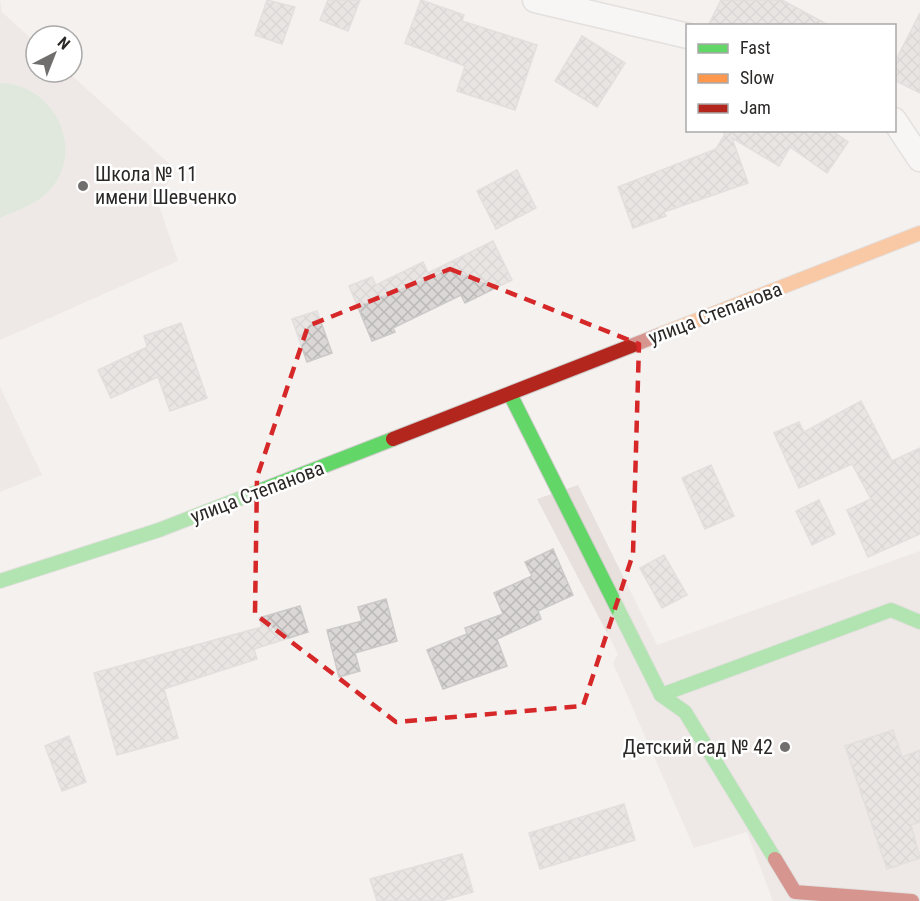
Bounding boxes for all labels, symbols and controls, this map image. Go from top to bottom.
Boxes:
north arrow [24,24,84,84]
legend [686,24,896,132]
text: N [54,33,74,54]
text: Fast [740,37,771,58]
text: Slow [740,67,775,88]
text: Jam [740,97,771,118]
place label: Школа № 11 имени Шевченко [95,162,237,209]
marker: Школа № 11 имени Шевченко [76,179,90,193]
street label: улица Степанова [645,277,785,349]
street label: улица Степанова [187,456,327,528]
place label: Детский сад № 42 [623,735,773,759]
marker: Детский сад № 42 [778,740,792,754]

